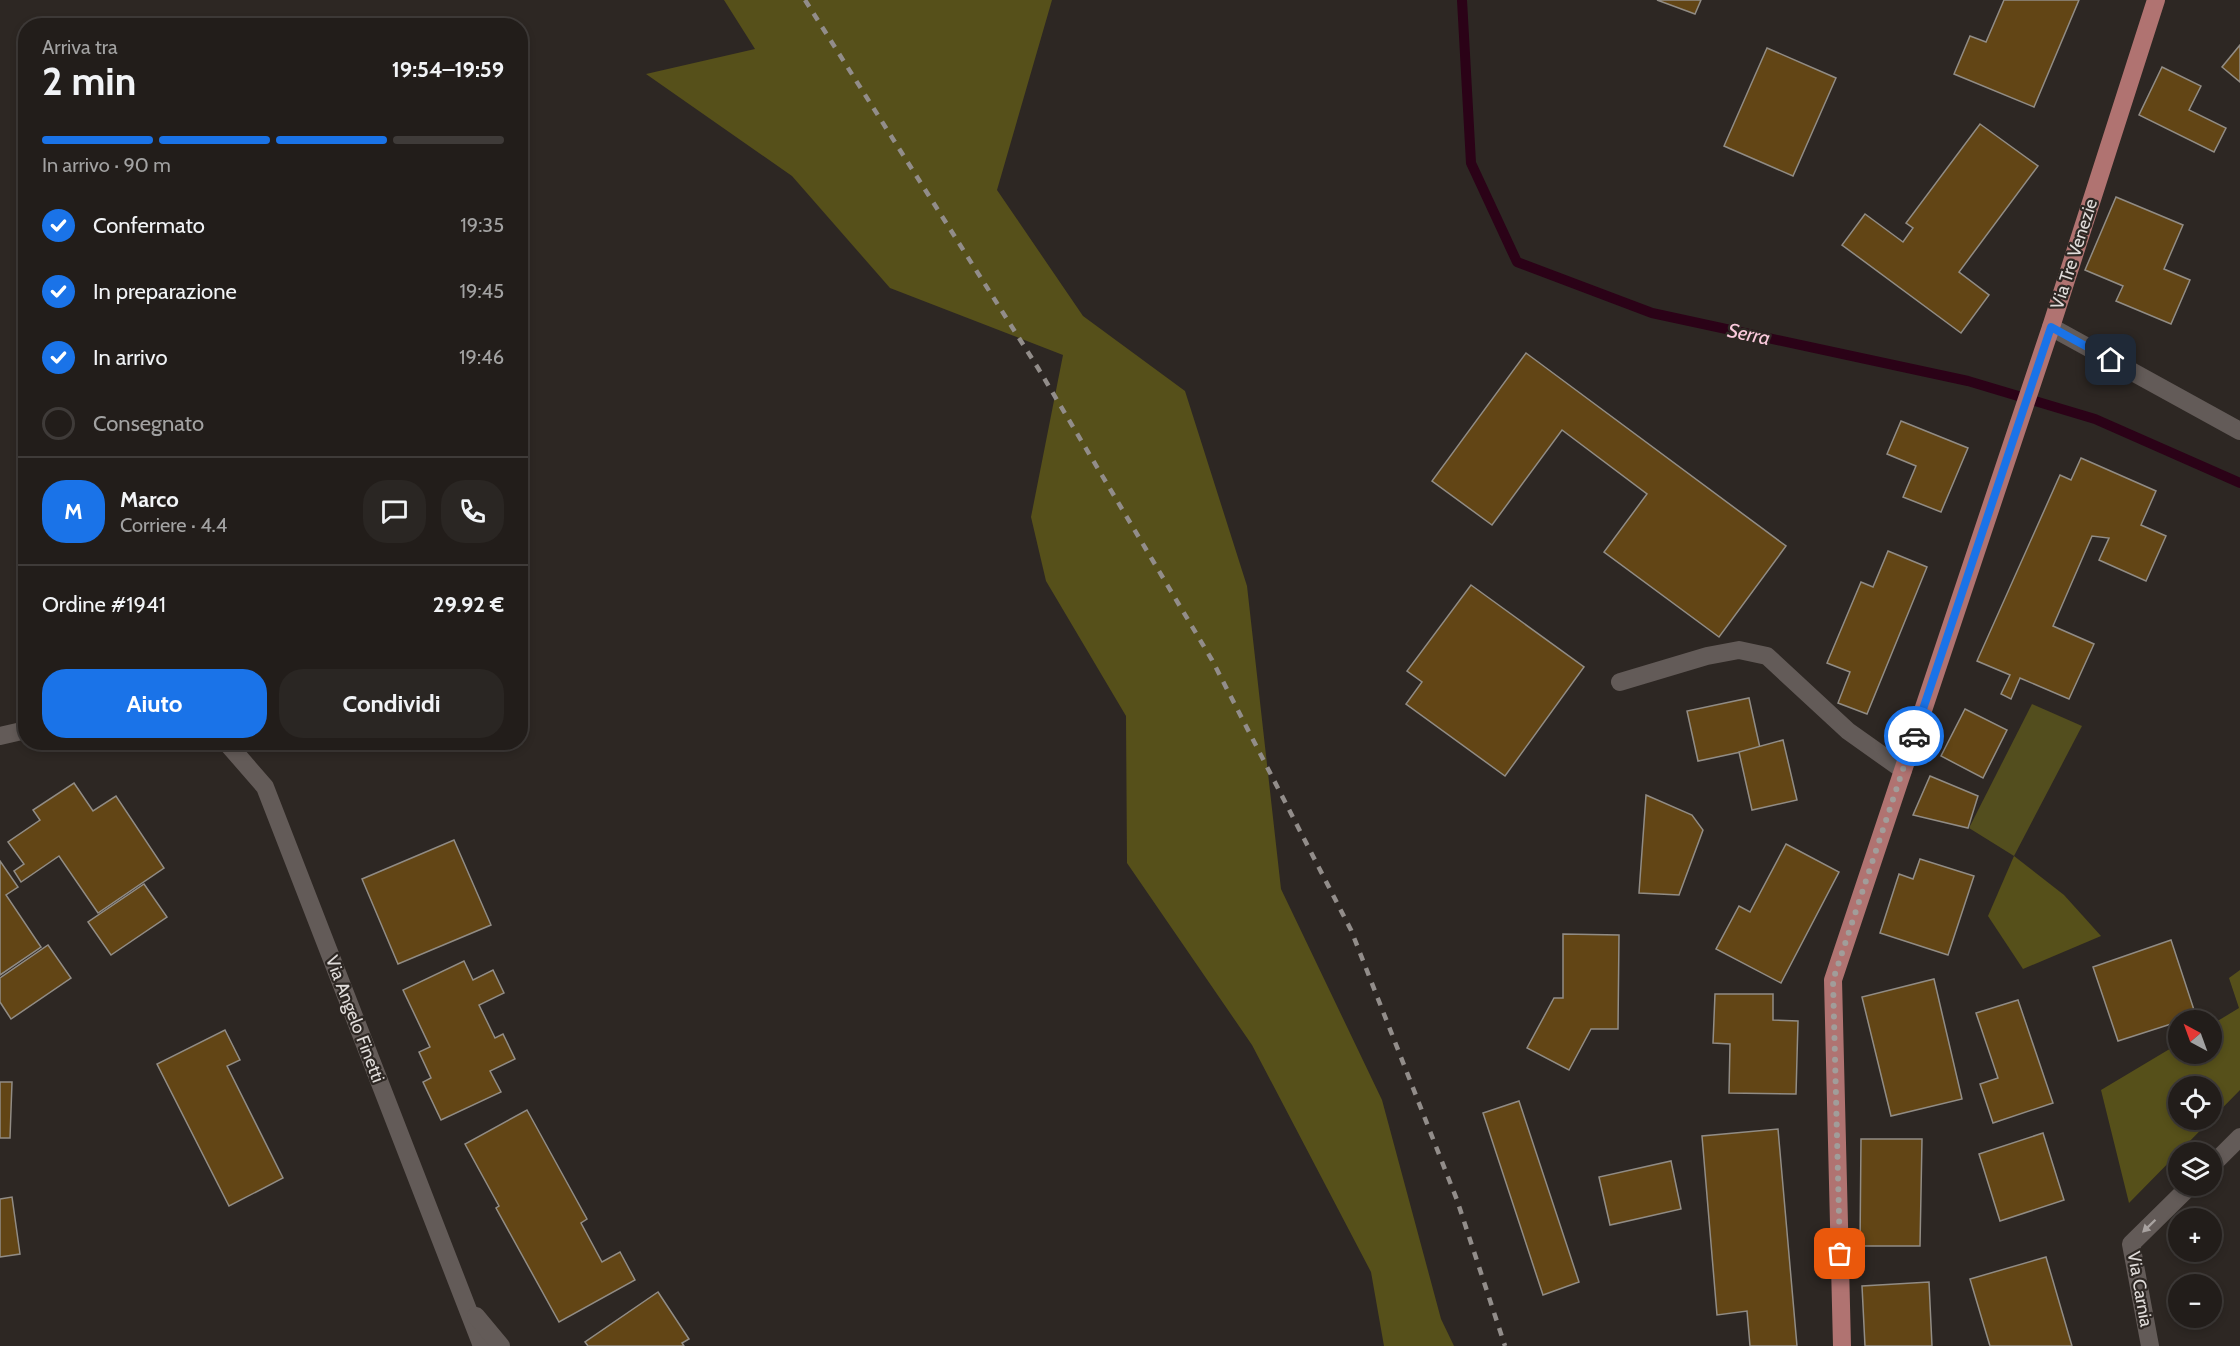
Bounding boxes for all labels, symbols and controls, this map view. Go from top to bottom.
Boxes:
text: Arriva tra [42,35,118,59]
text: 19:54–19:59 [392,56,504,83]
text: 2 min [42,57,136,105]
text: In arrivo · 90 m [42,153,171,177]
street label: Via Tre Venezie [2046,196,2102,312]
icon: check [42,209,75,242]
text: Confermato [93,212,205,239]
text: 19:35 [460,213,504,237]
icon: check [42,275,75,308]
text: In preparazione [93,278,237,305]
text: 19:45 [460,279,504,303]
water label: Serra [1726,318,1772,350]
pin [2085,334,2136,385]
icon: check [42,341,75,374]
icon: home [2094,343,2127,376]
text: In arrivo [93,344,168,371]
text: 19:46 [459,345,504,369]
text: Consegnato [93,410,204,437]
button: chat [363,480,426,543]
button: phone [441,480,504,543]
text: Marco [120,486,179,513]
text: M [64,498,83,525]
text: Corriere · 4.4 [120,513,227,537]
text: Ordine #1941 [42,591,166,618]
text: 29.92 € [433,591,504,618]
button: Aiuto [42,669,267,738]
button: Condividi [279,669,504,738]
courier [1884,706,1944,766]
icon: car [1898,720,1931,753]
street label: Via Angelo Finetti [321,952,389,1086]
north arrow [2168,1010,2222,1064]
map controls [2168,1010,2222,1328]
button: locate [2168,1076,2222,1130]
button: layers [2168,1142,2222,1196]
button: + [2168,1208,2222,1262]
one-way arrow [2142,1219,2157,1233]
pin [1814,1228,1865,1279]
icon: bag [1823,1237,1856,1270]
street label: Via Carnia [2123,1250,2158,1329]
button: − [2168,1274,2222,1328]

